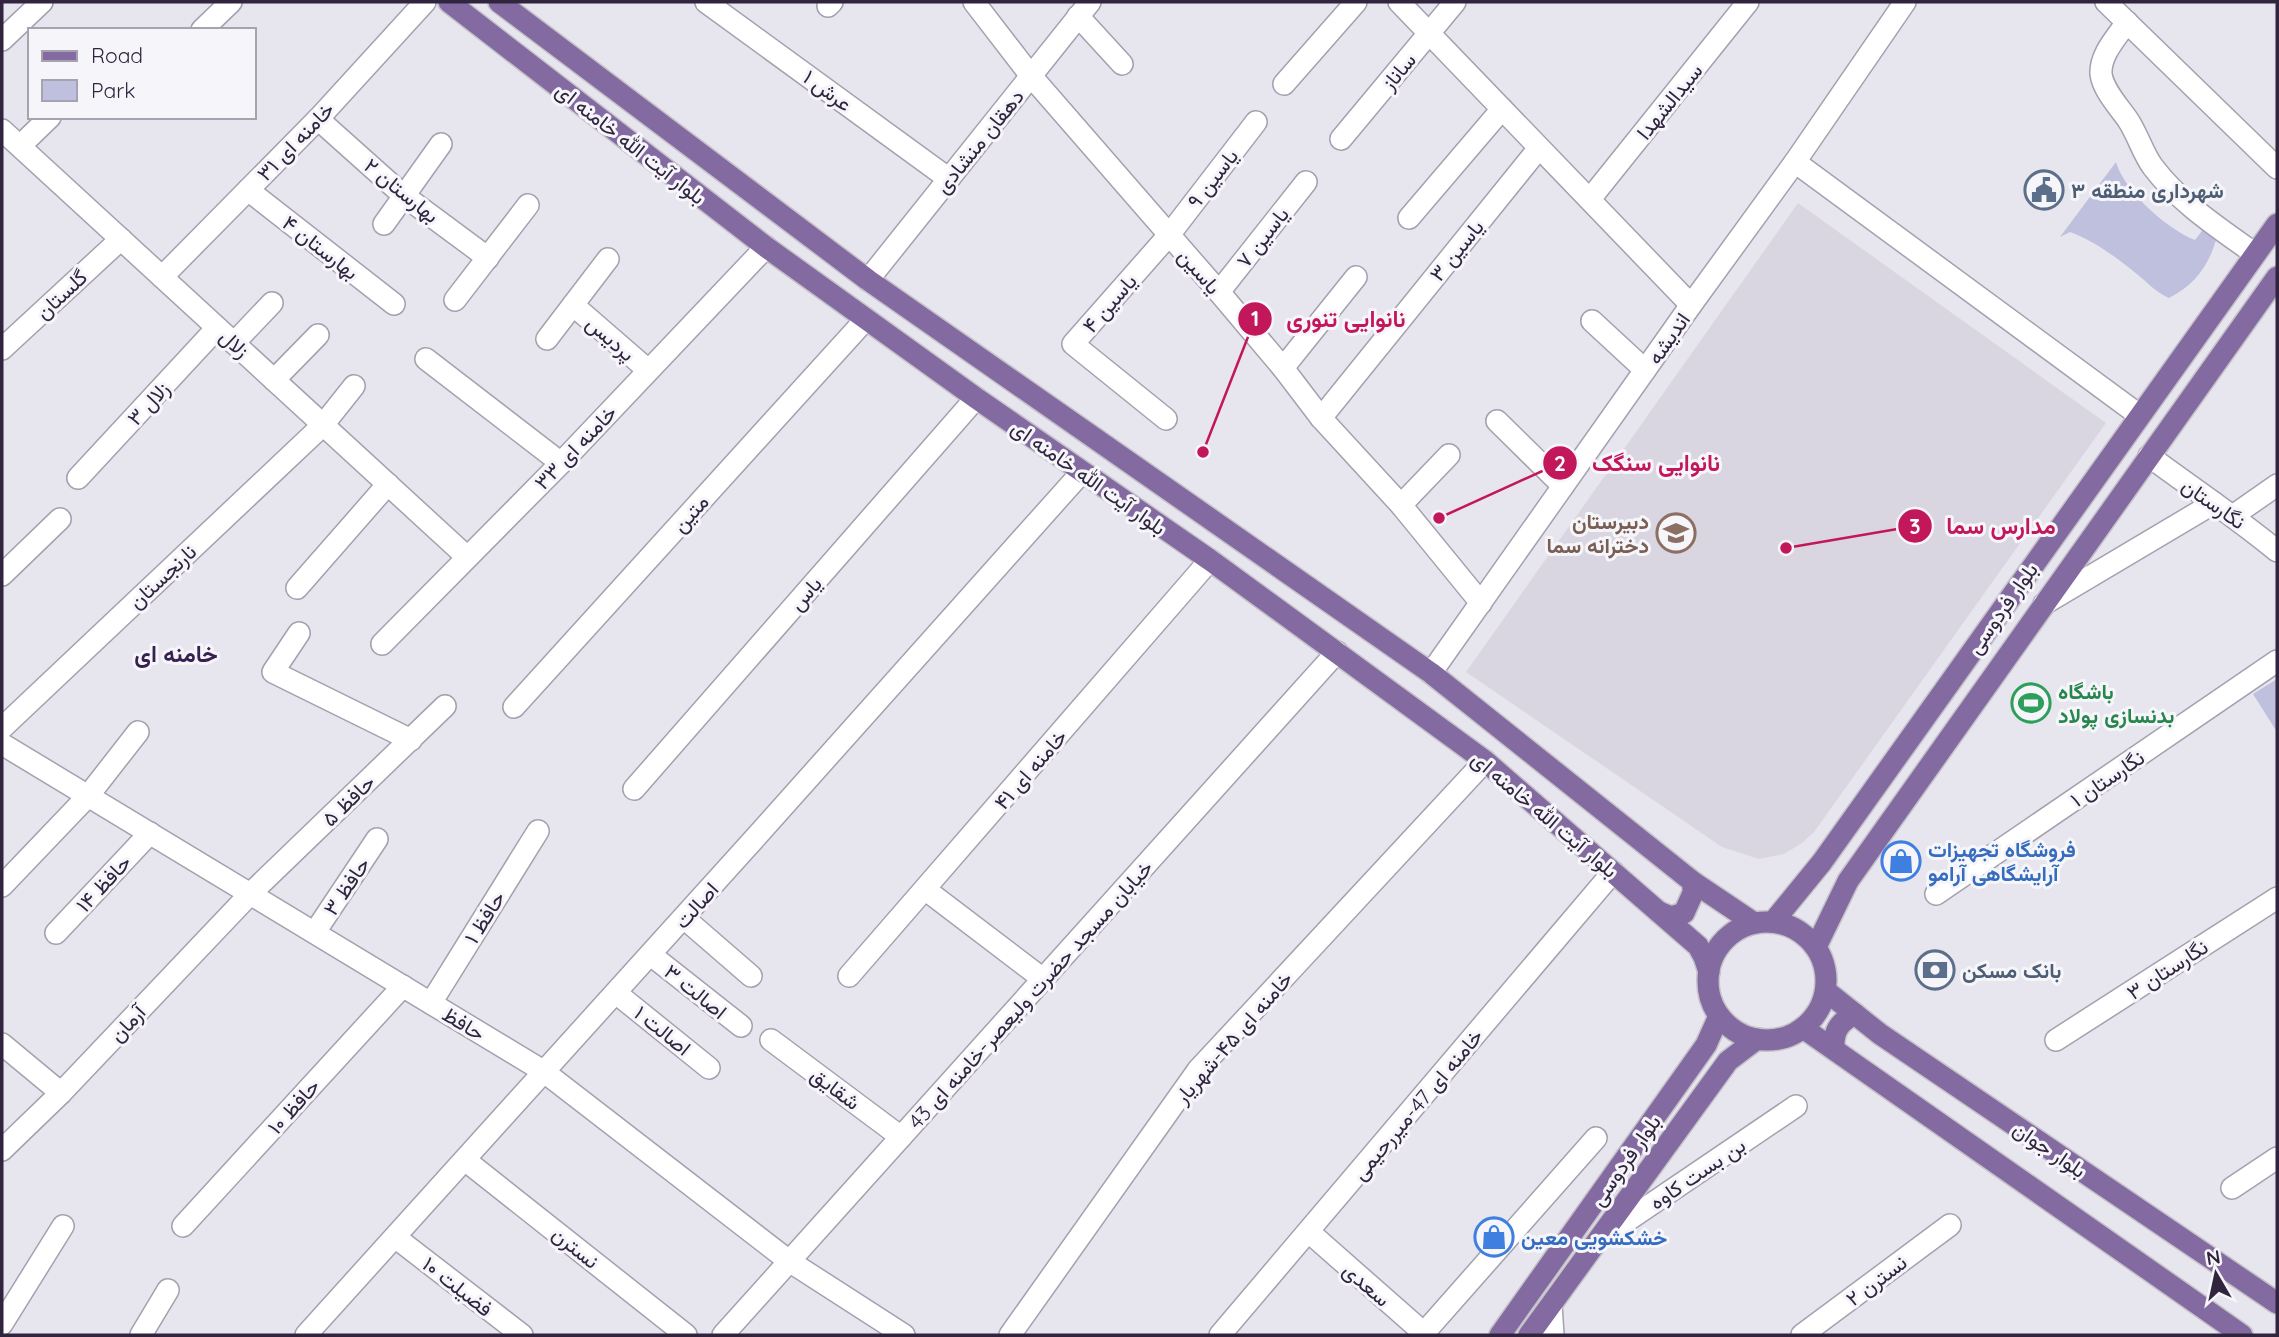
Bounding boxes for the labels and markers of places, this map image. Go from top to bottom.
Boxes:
public building icon: شهرداری منطقه ۳ [2023,169,2065,211]
place label: شهرداری منطقه ۳ [2071,177,2224,204]
callout: نانوایی تنوری [1238,297,1420,341]
callout: نانوایی سنگک [1543,441,1734,485]
callout: مدارس سما [1898,504,2070,548]
place label: دبیرستان دخترانه سما [1547,508,1649,559]
school or university icon: دبیرستان دخترانه سما [1655,512,1697,554]
place label: باشگاه بدنسازی پولاد [2058,678,2174,730]
sports icon: باشگاه بدنسازی پولاد [2010,682,2052,724]
place label: فروشگاه تجهیزات آرایشگاهی آرامو [1928,836,2076,887]
shop icon: فروشگاه تجهیزات آرایشگاهی آرامو [1880,840,1922,882]
bank icon: بانک مسکن [1914,949,1956,991]
place label: بانک مسکن [1962,957,2061,983]
shop icon: خشکشویی معین [1473,1216,1515,1258]
place label: خشکشویی معین [1521,1224,1667,1251]

